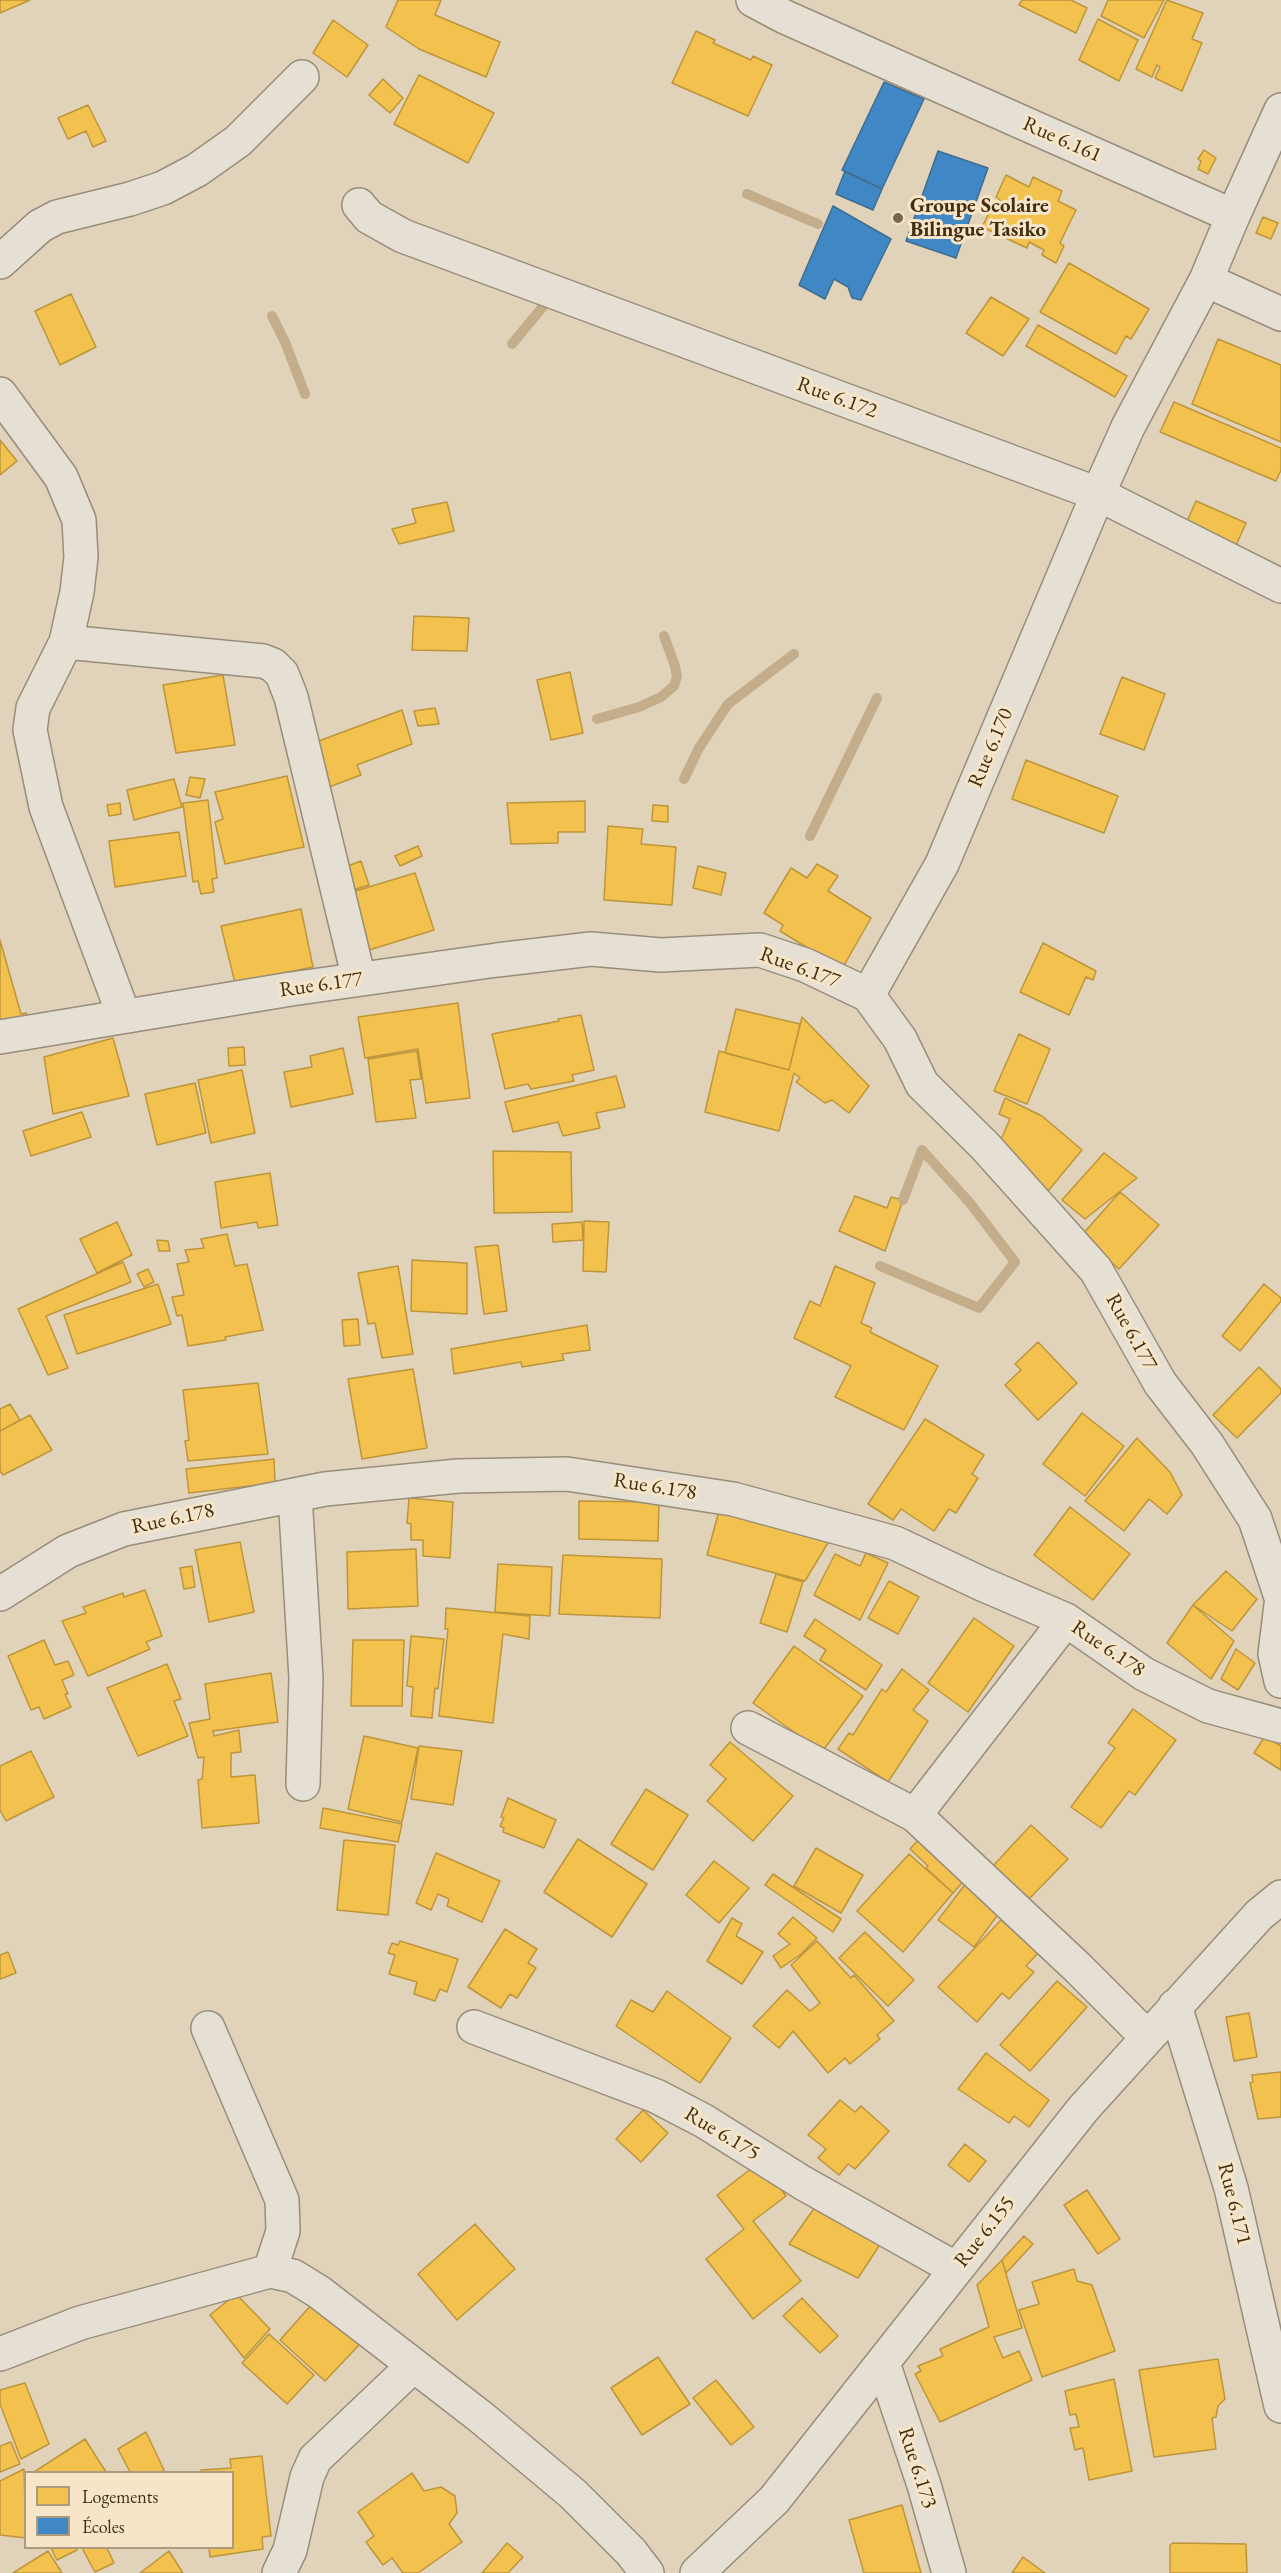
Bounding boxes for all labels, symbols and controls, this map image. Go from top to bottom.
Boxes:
street label: Rue 6.161 [1019,111,1105,169]
place label: Groupe Scolaire Bilingue Tasiko [910,193,1049,243]
marker: Groupe Scolaire Bilingue Tasiko [891,211,905,225]
street label: Rue 6.172 [793,372,881,424]
street label: Rue 6.170 [963,705,1019,791]
street label: Rue 6.177 [756,942,844,994]
street label: Rue 6.177 [278,967,364,1003]
street label: Rue 6.177 [1100,1289,1162,1375]
street label: Rue 6.178 [612,1468,698,1506]
street label: Rue 6.178 [130,1498,216,1540]
street label: Rue 6.178 [1066,1615,1150,1683]
street label: Rue 6.175 [680,2102,764,2166]
street label: Rue 6.171 [1212,2160,1256,2248]
street label: Rue 6.155 [949,2191,1021,2273]
street label: Rue 6.173 [892,2424,942,2512]
legend [24,2471,234,2549]
text: Logements [82,2485,158,2508]
text: Écoles [82,2515,124,2538]

